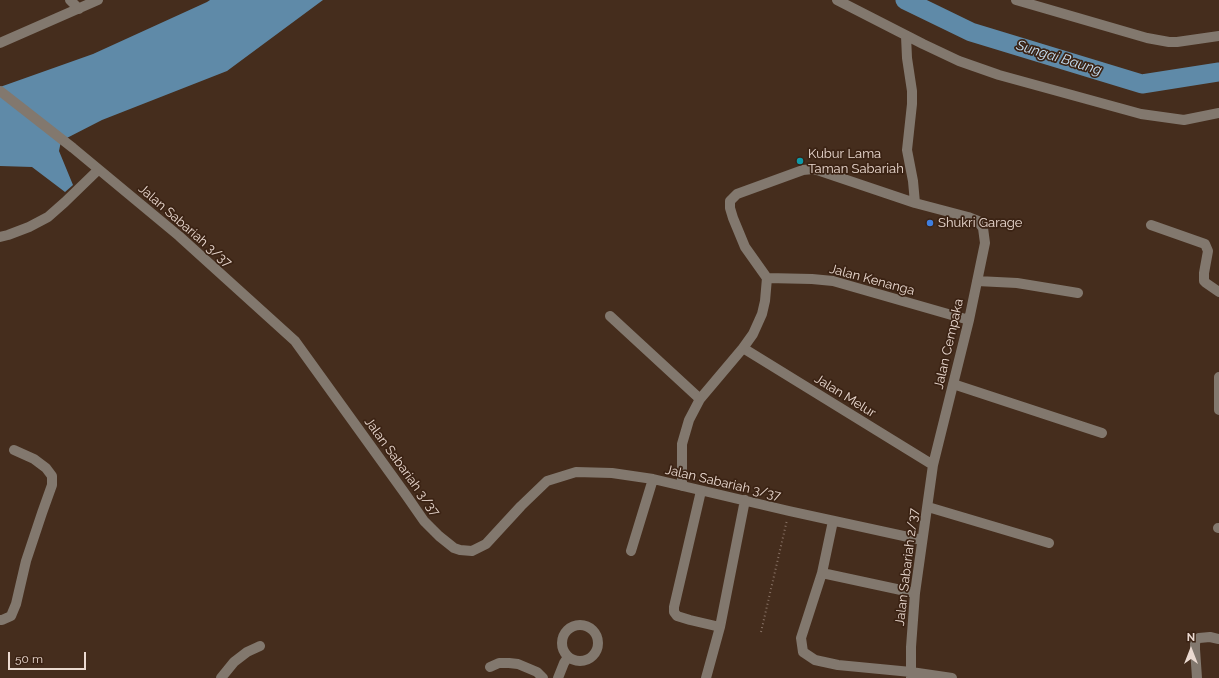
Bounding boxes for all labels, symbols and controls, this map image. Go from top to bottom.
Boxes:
water label: Sungai Baung [1014,37,1104,79]
place label: Kubur Lama Taman Sabariah [808,146,904,177]
marker: Kubur Lama Taman Sabariah [795,156,805,166]
street label: Jalan Sabariah 3/37 [135,181,235,271]
place label: Shukri Garage [938,215,1022,231]
marker: Shukri Garage [925,218,935,228]
street label: Jalan Kenanga [828,261,916,299]
street label: Jalan Cempaka [931,297,967,391]
street label: Jalan Melur [811,371,879,421]
street label: Jalan Sabariah 3/37 [361,414,443,520]
street label: Jalan Sabariah 3/37 [664,462,782,504]
street label: Jalan Sabariah 2/37 [892,507,922,627]
north arrow [1171,630,1211,670]
text: N [1187,631,1195,644]
scale bar [10,644,88,670]
text: 50 m [15,652,43,666]

